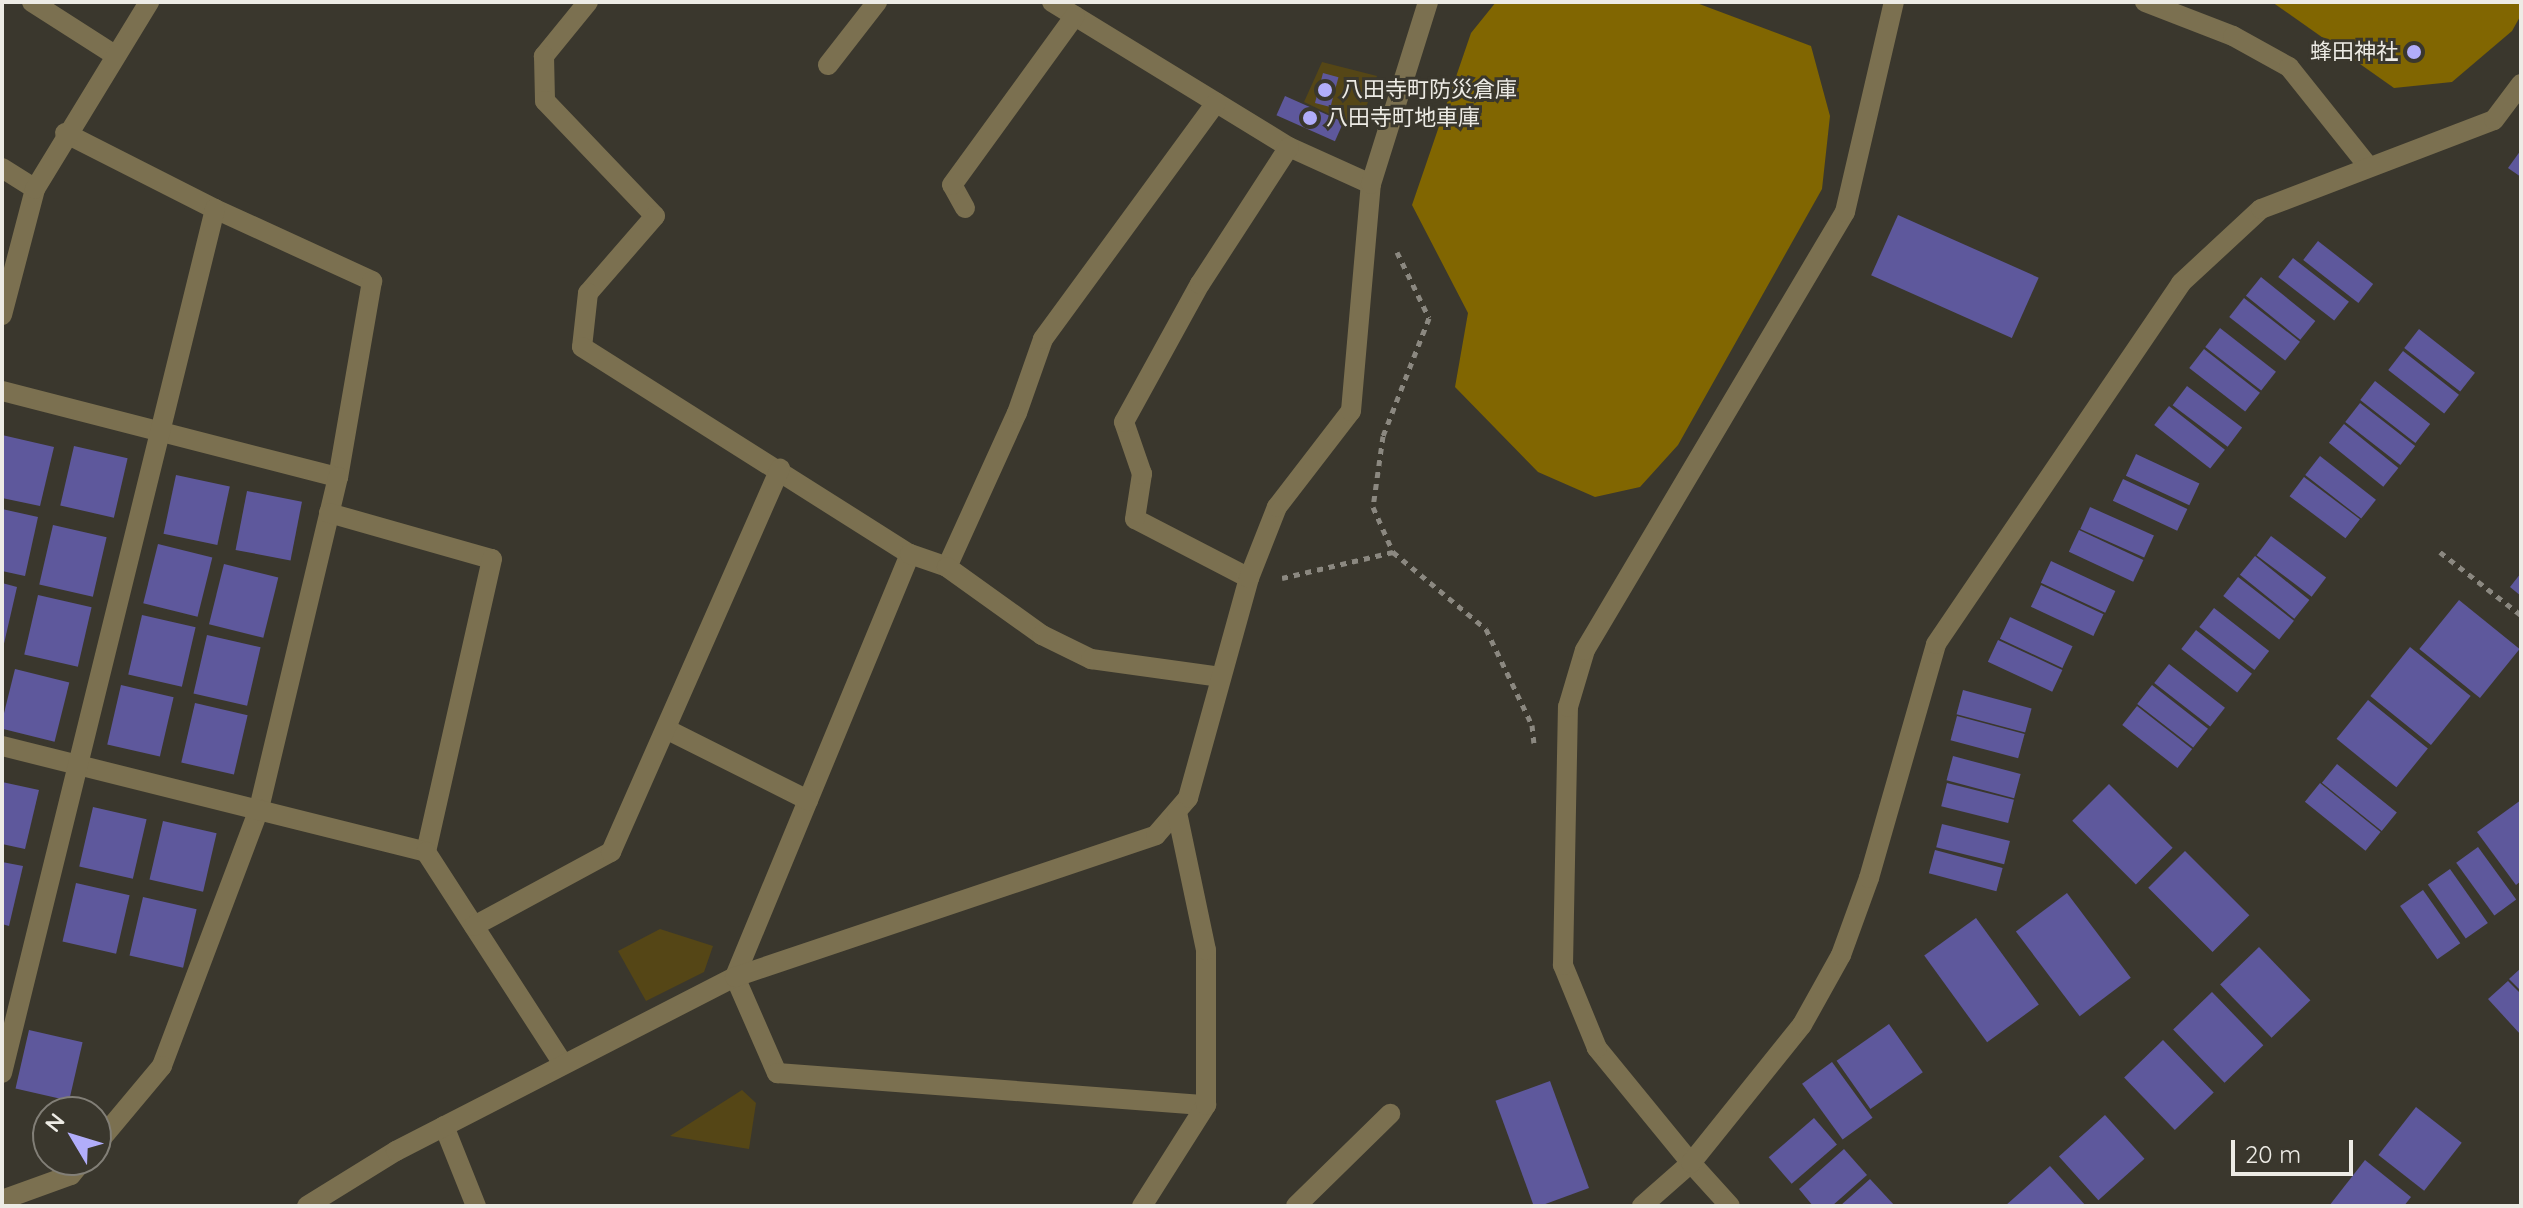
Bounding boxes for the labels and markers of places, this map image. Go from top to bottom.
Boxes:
place label: 蜂田神社 [2310,39,2398,65]
marker: 蜂田神社 [2405,43,2423,61]
place label: 八田寺町防災倉庫 [1341,77,1517,103]
marker: 八田寺町防災倉庫 [1316,81,1334,99]
place label: 八田寺町地車庫 [1326,105,1480,131]
marker: 八田寺町地車庫 [1301,109,1319,127]

